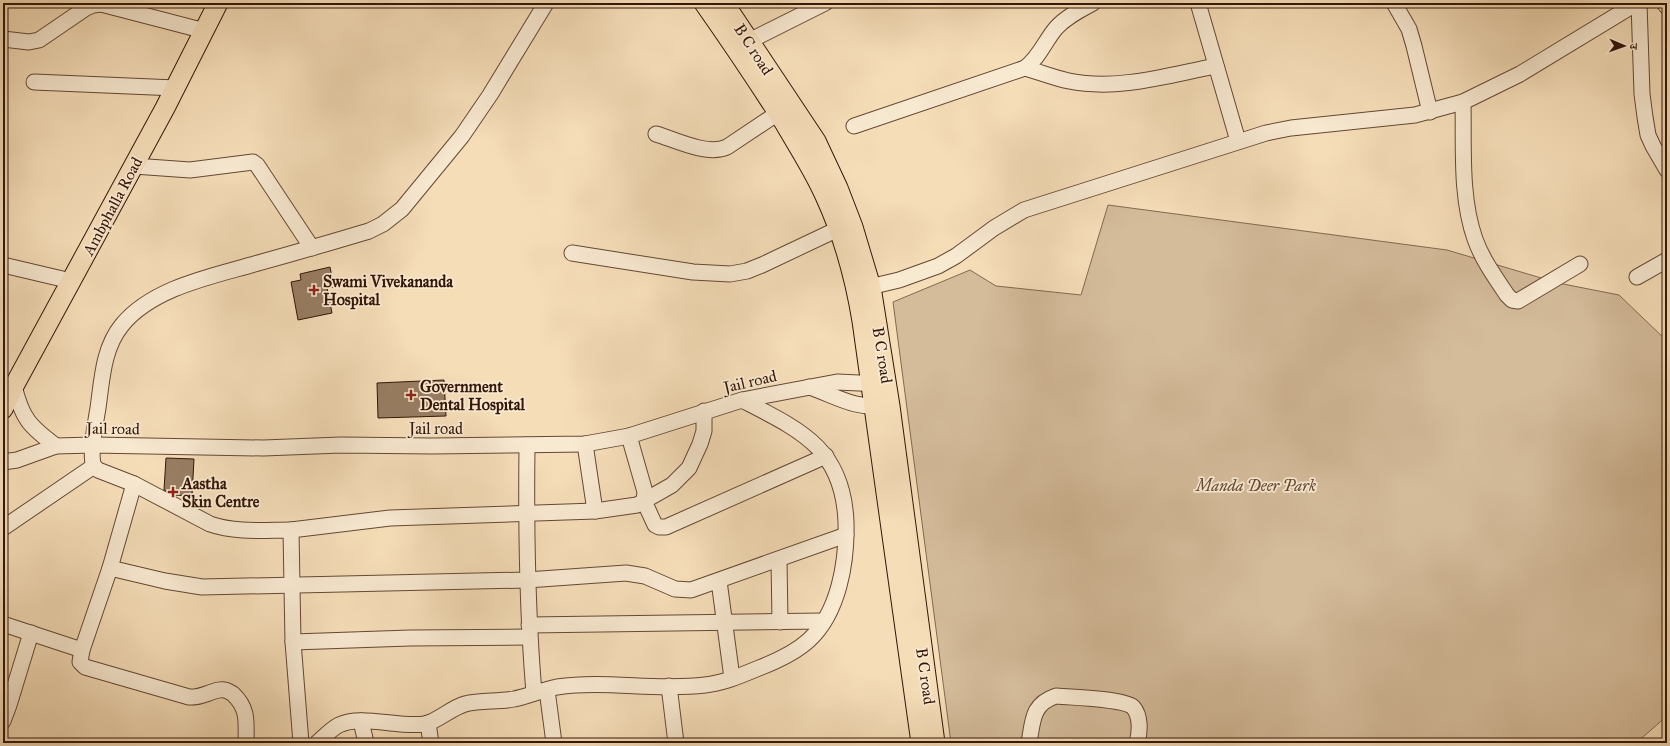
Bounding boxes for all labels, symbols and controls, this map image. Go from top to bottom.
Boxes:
street label: B C road [730,20,777,78]
north arrow [1604,26,1644,66]
text: उ [1627,42,1640,51]
street label: Ambphalla Road [78,154,146,259]
place label: Swami Vivekananda Hospital [323,272,454,310]
marker: Swami Vivekananda Hospital [308,284,320,296]
street label: B C road [869,325,896,385]
street label: Jail road [720,366,779,398]
place label: Government Dental Hospital [420,377,525,415]
marker: Government Dental Hospital [405,389,417,401]
street label: Jail road [84,418,140,439]
street label: Jail road [407,419,463,439]
place label: Aastha Skin Centre [181,474,260,511]
park label: Manda Deer Park [1194,476,1316,495]
marker: Aastha Skin Centre [167,486,179,498]
street label: B C road [912,646,939,706]

